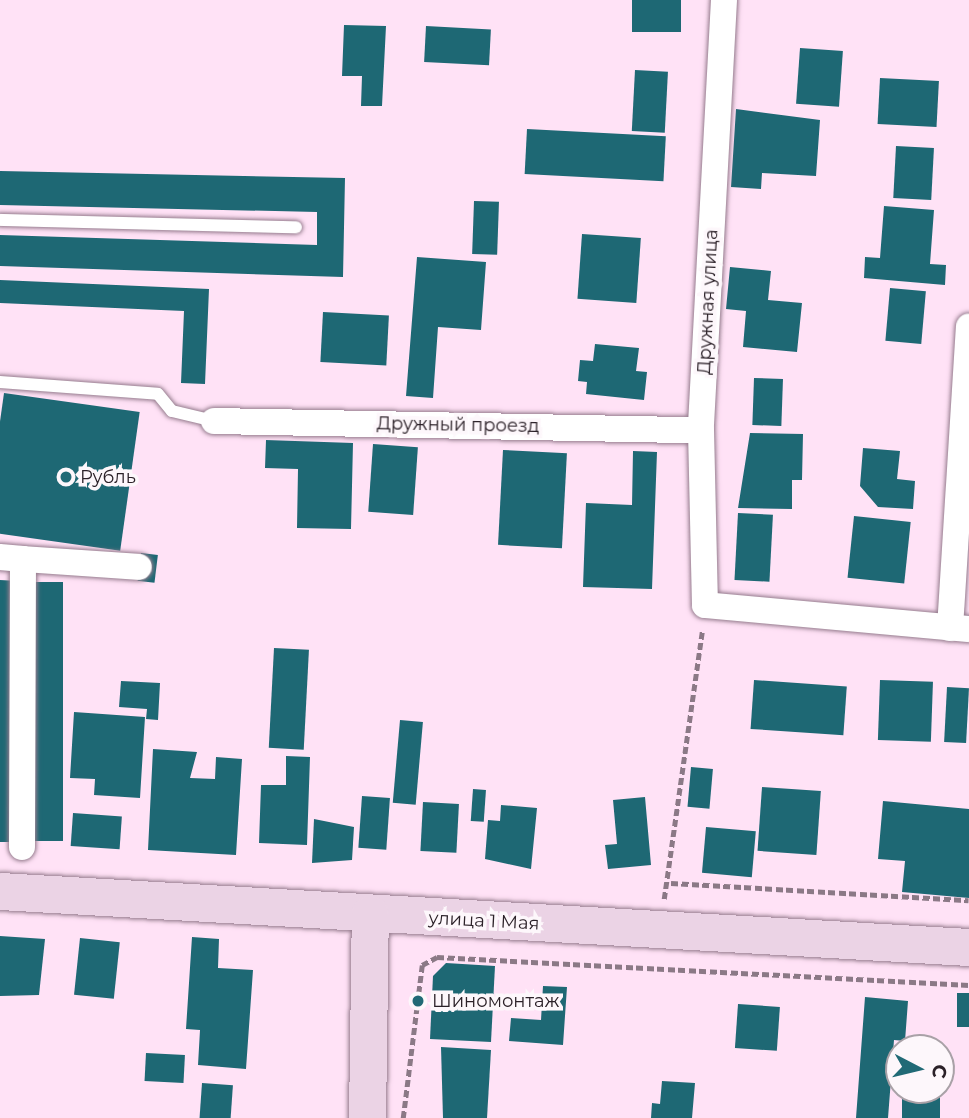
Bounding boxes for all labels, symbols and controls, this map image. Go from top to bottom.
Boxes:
street label: Дружная улица [693,229,723,375]
street label: Дружный проезд [376,413,540,437]
place label: Рубль [80,466,136,488]
marker: Рубль [58,469,74,485]
street label: улица 1 Мая [428,907,540,935]
place label: Шиномонтаж [432,990,559,1012]
marker: Шиномонтаж [410,993,426,1009]
north arrow [885,1034,955,1104]
text: С [927,1063,952,1080]

